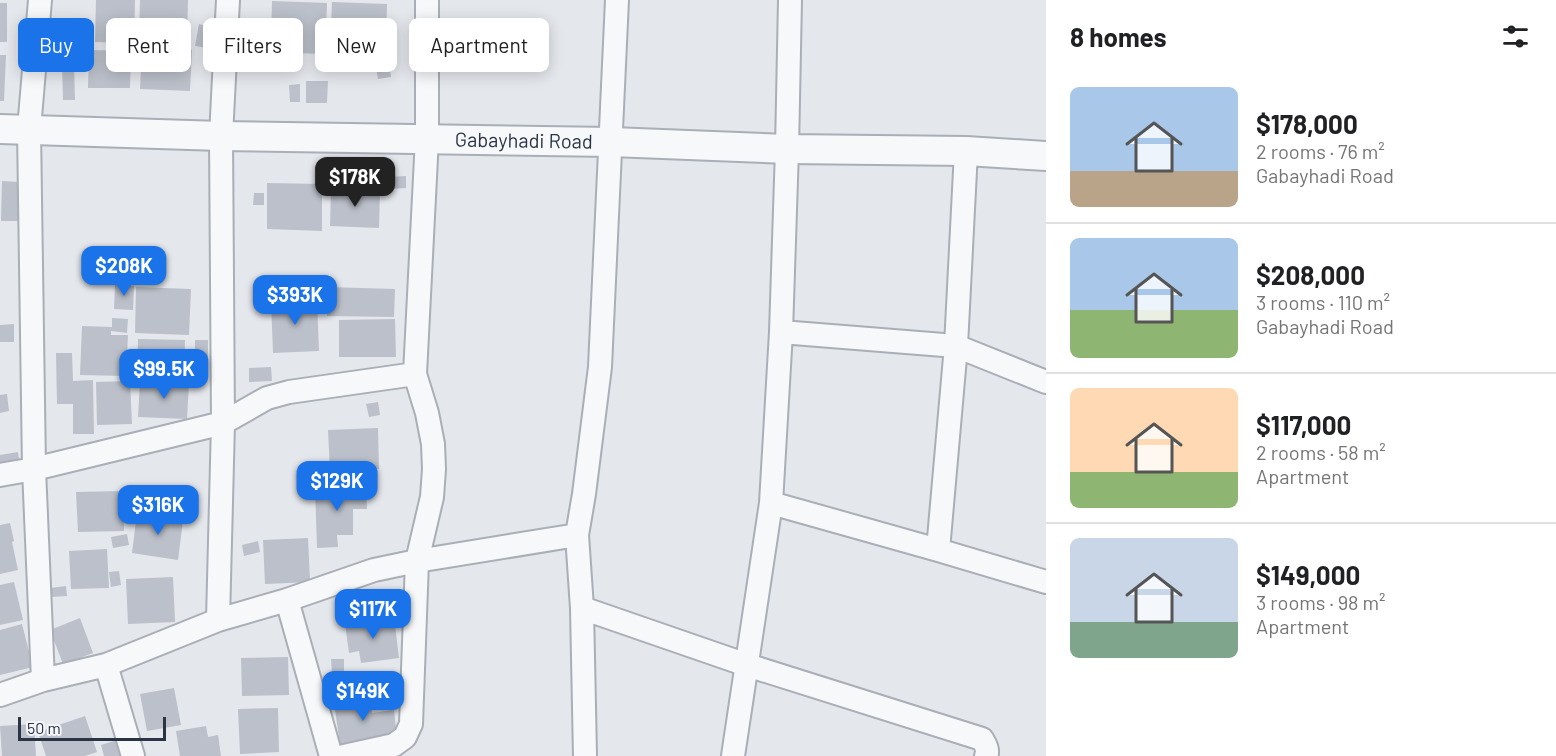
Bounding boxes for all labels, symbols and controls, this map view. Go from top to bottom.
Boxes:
chip: Buy [18,18,94,72]
chip: Rent [106,18,191,72]
chip: Filters [203,18,303,72]
chip: New [315,18,397,72]
chip: Apartment [409,18,549,72]
icon: filters [1499,20,1532,53]
text: 8 homes [1070,21,1167,52]
text: $178,000 [1256,108,1358,139]
icon: home [1118,111,1190,183]
street label: Gabayhadi Road [455,127,593,153]
text: 2 rooms · 76 m² [1256,139,1385,163]
pin: $178K [313,157,397,208]
text: Gabayhadi Road [1256,163,1394,187]
text: $178K [329,164,381,188]
pin: $208K [82,246,166,297]
text: $208K [95,253,153,277]
text: $208,000 [1256,259,1365,290]
icon: home [1118,262,1190,334]
pin: $393K [253,275,337,326]
text: $393K [267,282,323,306]
text: 3 rooms · 110 m² [1256,290,1390,314]
text: Gabayhadi Road [1256,314,1394,338]
pin: $99.5K [115,349,213,400]
text: $99.5K [133,356,195,380]
text: $117,000 [1256,409,1351,440]
icon: home [1118,412,1190,484]
text: 2 rooms · 58 m² [1256,440,1386,464]
pin: $129K [295,461,379,512]
text: Apartment [1256,464,1349,488]
text: $129K [311,468,363,492]
pin: $316K [116,485,200,536]
text: $316K [132,492,184,516]
text: $149,000 [1256,559,1360,590]
icon: home [1118,562,1190,634]
pin: $117K [331,589,415,640]
text: 3 rooms · 98 m² [1256,590,1386,614]
text: $117K [349,596,397,620]
text: Apartment [1256,614,1349,638]
pin: $149K [321,671,405,722]
text: $149K [336,678,390,702]
scale bar [18,714,166,742]
text: 50 m [27,718,61,737]

